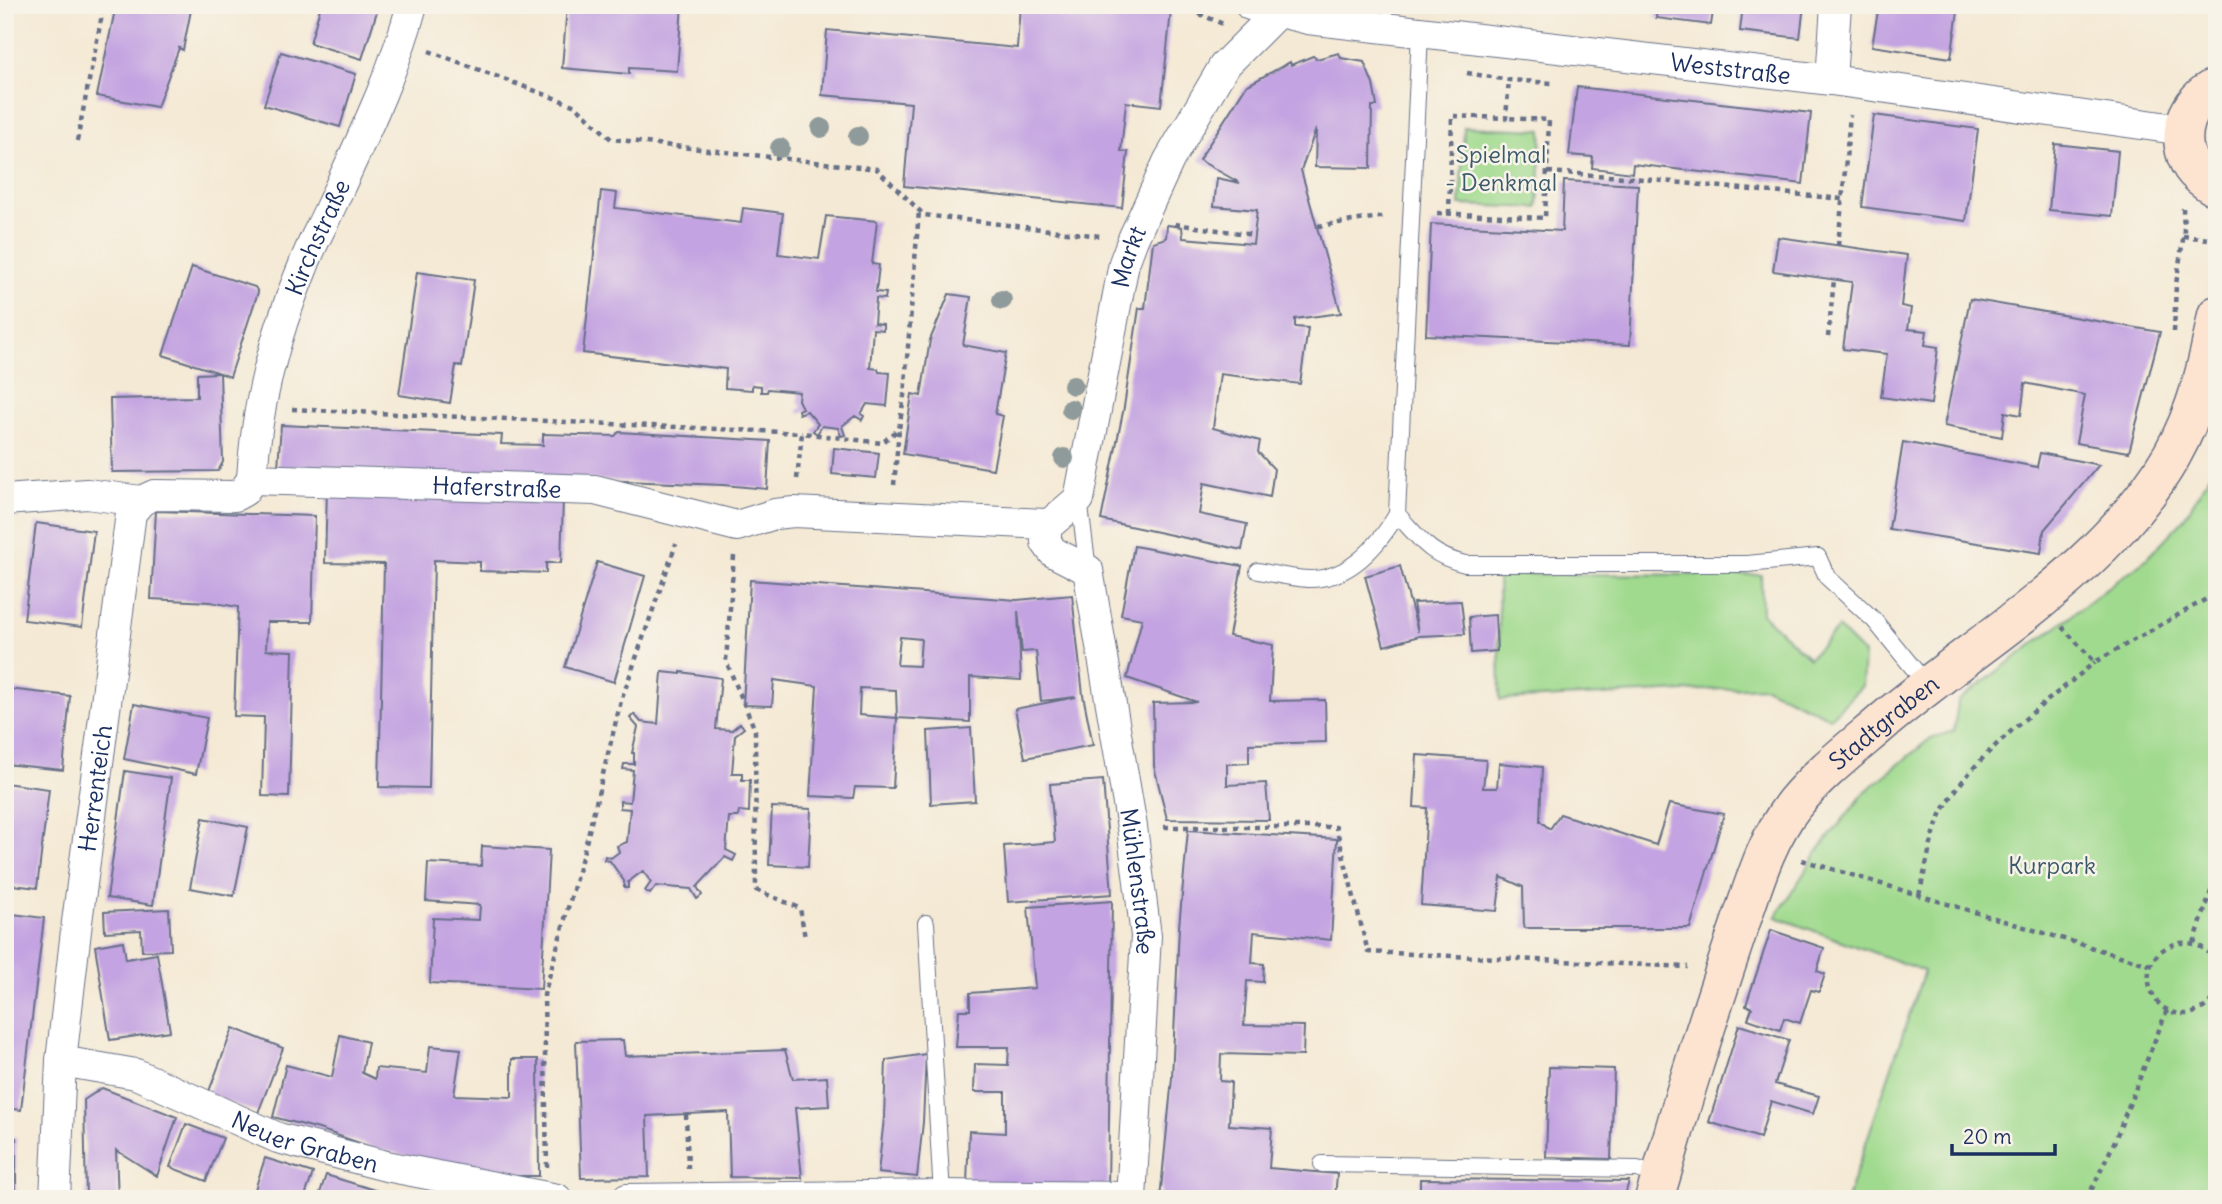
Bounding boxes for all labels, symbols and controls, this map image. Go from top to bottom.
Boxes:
street label: Weststraße [1669,46,1792,90]
park label: Spielmal - Denkmal [1445,139,1557,197]
street label: Kirchstraße [278,174,356,299]
street label: Markt [1105,221,1152,290]
street label: Haferstraße [432,470,562,504]
street label: Stadtgraben [1822,668,1945,776]
street label: Herrenteich [71,723,118,853]
street label: Mühlenstraße [1114,806,1162,956]
park label: Kurpark [2008,850,2096,880]
street label: Neuer Graben [227,1104,382,1178]
scale bar [1952,1113,2056,1157]
text: 20 m [1963,1123,2012,1150]

